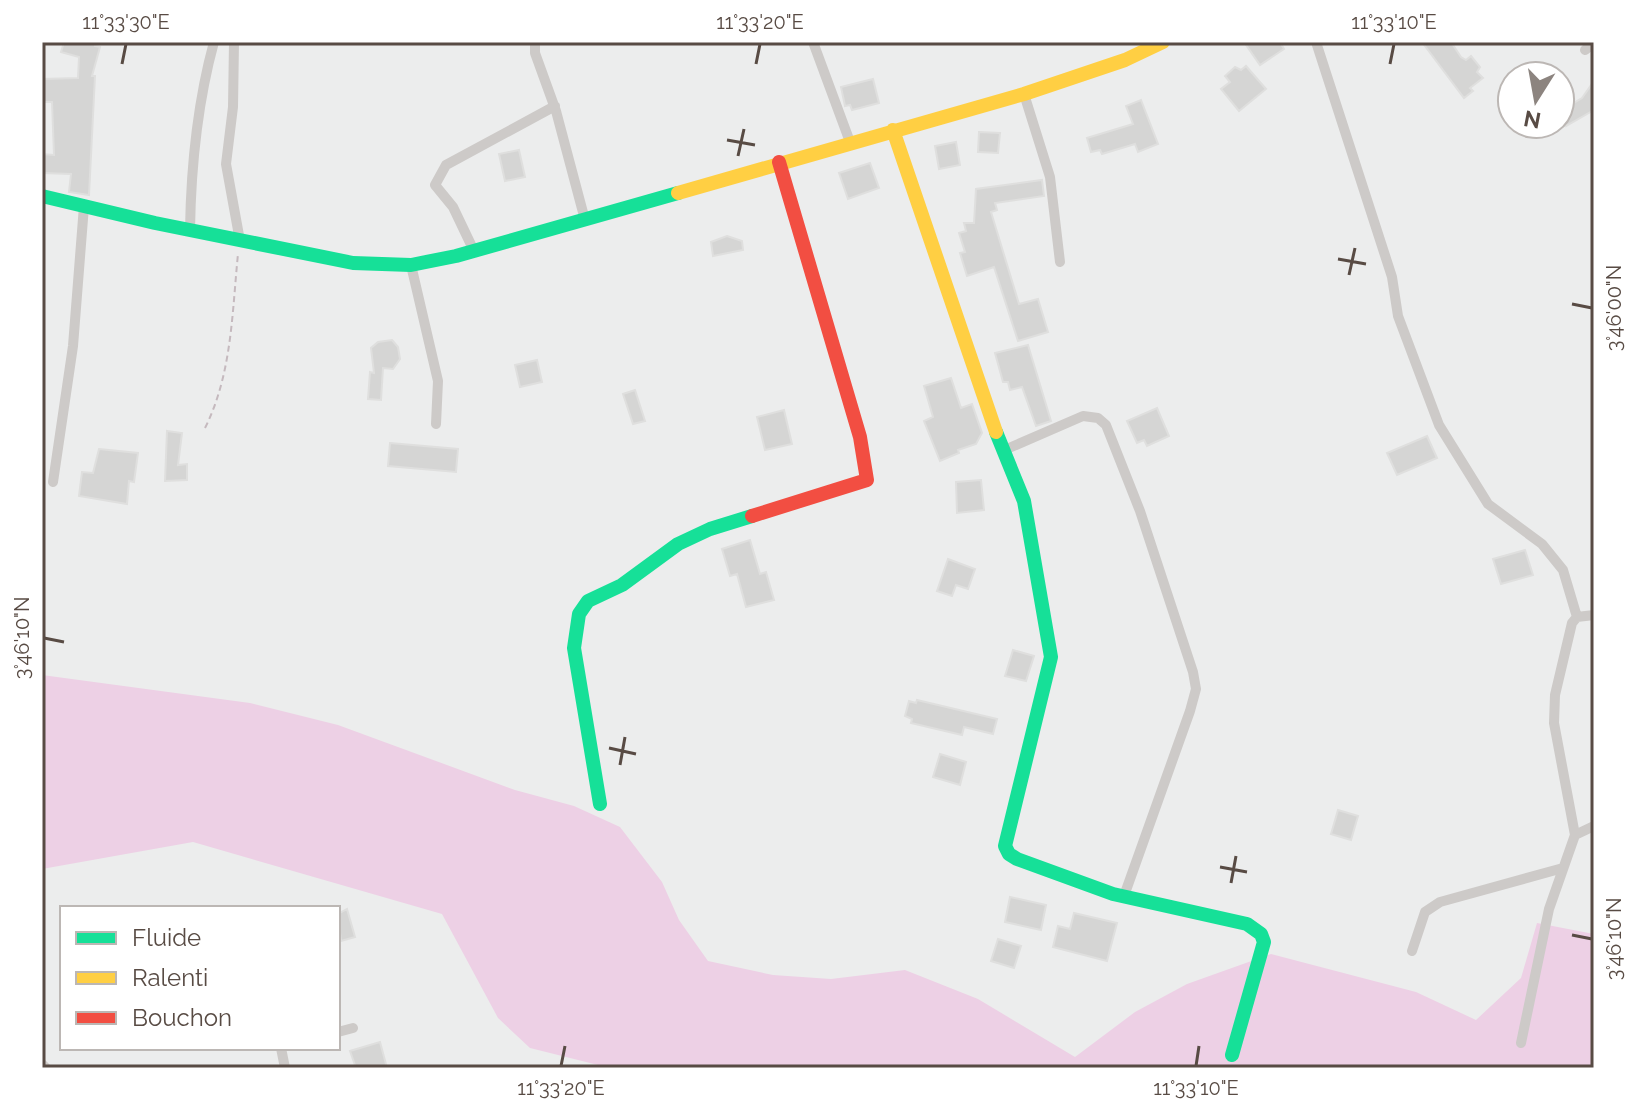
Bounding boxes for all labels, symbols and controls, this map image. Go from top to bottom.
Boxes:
text: 11°33'30"E [82,10,170,34]
text: 11°33'20"E [716,10,804,34]
text: 11°33'10"E [1351,10,1437,34]
north arrow [1496,60,1576,140]
text: N [1521,105,1543,134]
text: 3°46'00"N [1602,265,1626,351]
text: 3°46'10"N [10,597,34,679]
text: 3°46'10"N [1602,898,1626,980]
legend [60,906,340,1050]
text: Fluide [132,923,201,952]
text: Ralenti [132,963,208,992]
text: Bouchon [132,1003,232,1032]
text: 11°33'20"E [517,1076,605,1100]
text: 11°33'10"E [1153,1076,1239,1100]

